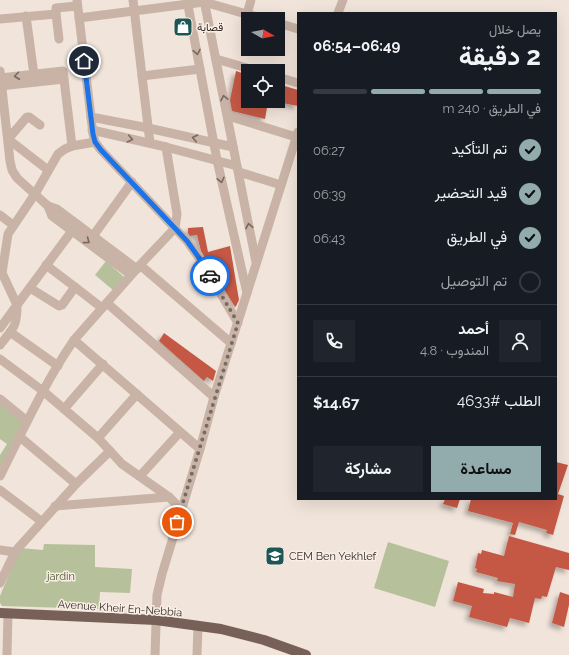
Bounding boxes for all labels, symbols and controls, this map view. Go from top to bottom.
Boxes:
north arrow [241,12,285,56]
map controls [241,12,285,108]
shop icon: قصابة [172,16,194,38]
place label: قصابة [197,21,223,34]
text: يصل خلال [489,22,541,37]
text: 06:49–06:54 [313,37,400,55]
text: 2 دقيقة [459,41,541,71]
pin [67,44,101,78]
one-way arrow [193,49,201,55]
icon: home [73,50,95,72]
button: locate [241,64,285,108]
one-way arrow [14,71,20,80]
one-way arrow [221,95,229,101]
text: في الطريق · 240 m [442,101,541,116]
one-way arrow [127,134,133,142]
one-way arrow [192,135,198,143]
icon: check [519,139,541,161]
text: تم التأكيد [452,140,507,158]
text: 06:27 [313,143,345,158]
one-way arrow [217,177,225,183]
icon: check [519,183,541,205]
text: قيد التحضير [435,184,507,202]
text: 06:39 [313,187,346,202]
one-way arrow [245,222,254,229]
icon: check [519,227,541,249]
text: في الطريق [447,228,507,246]
text: 06:43 [313,231,345,246]
one-way arrow [82,237,89,244]
courier [190,256,230,296]
icon: car [199,265,221,287]
text: تم التوصيل [441,272,507,290]
button: phone [313,320,355,362]
text: أحمد [458,320,489,338]
button: person [499,320,541,362]
text: المندوب · 4.8 [420,343,489,358]
text: الطلب #4633 [457,392,541,410]
text: $14.67 [313,394,359,412]
button: مشاركة [313,446,423,492]
button: مساعدة [431,446,541,492]
pin [160,505,194,539]
icon: bag [166,511,188,533]
school or university icon: CEM Ben Yekhlef [264,545,286,567]
place label: CEM Ben Yekhlef [289,550,377,563]
park label: jardin [45,570,75,583]
street label: Avenue Kheir En-Nebbia [57,598,183,619]

